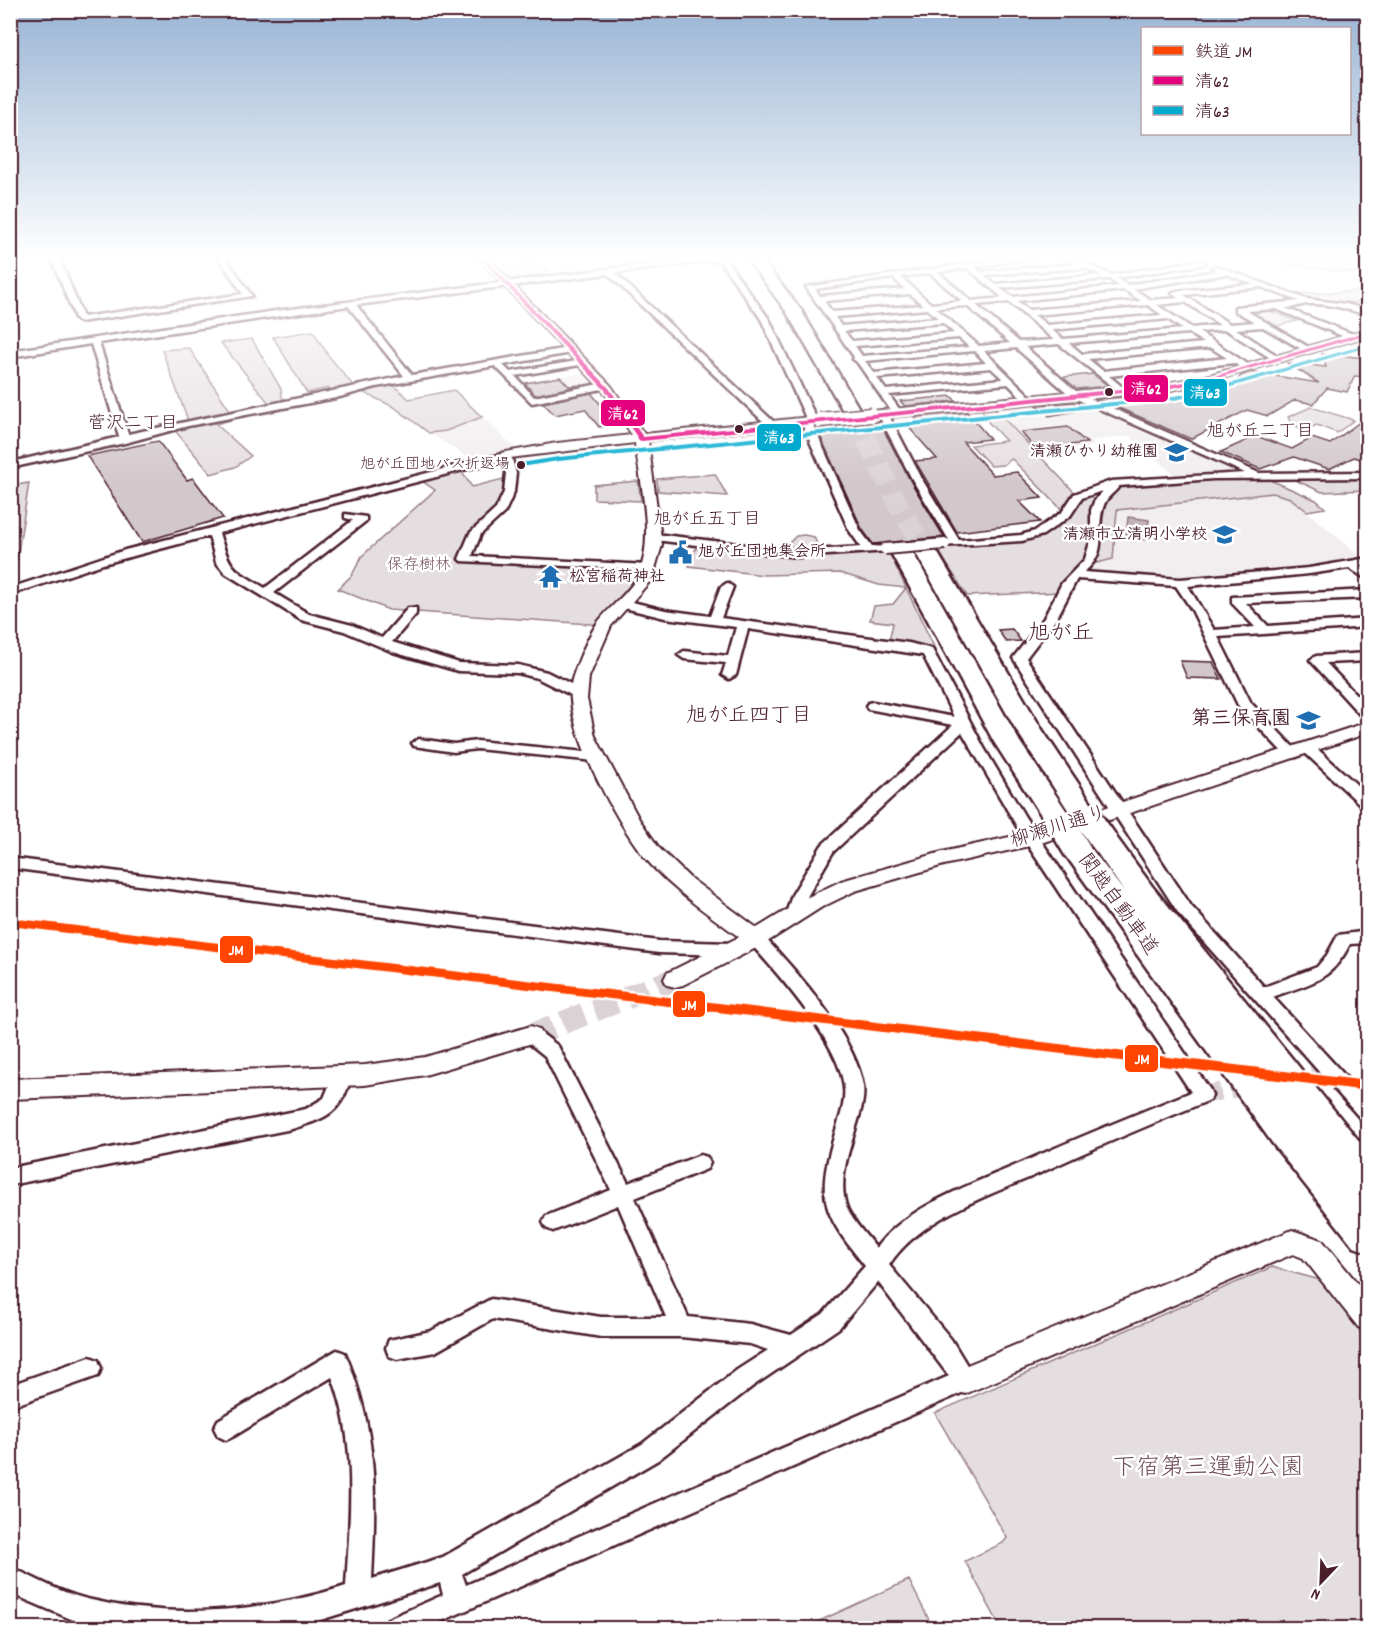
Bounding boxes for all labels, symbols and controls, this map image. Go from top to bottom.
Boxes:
legend [1141,27,1351,135]
text: 鉄道 JM [1195,41,1252,66]
text: 清62 [1195,71,1230,96]
text: 清63 [1195,101,1230,126]
line badge: 清62 [1123,374,1169,403]
line badge: 清63 [1183,378,1228,407]
text: 清62 [1131,379,1161,402]
text: 清63 [1190,383,1220,406]
unlabelled marker [1103,386,1115,398]
line badge: 清62 [600,399,646,427]
text: 清62 [608,404,638,427]
district label: 菅沢二丁目 [88,412,178,437]
district label: 旭が丘二丁目 [1206,420,1314,445]
unlabelled marker [733,423,745,435]
line badge: 清63 [756,423,802,452]
text: 清63 [764,428,794,451]
school or university icon: 清瀬ひかり幼稚園 [1163,439,1189,465]
place label: 清瀬ひかり幼稚園 [1030,441,1158,464]
place label: 旭が丘団地バス折返場 [360,454,510,476]
marker: 旭が丘団地バス折返場 [515,459,527,471]
district label: 旭が丘五丁目 [653,508,761,533]
school or university icon: 清瀬市立清明小学校 [1212,522,1238,548]
place label: 清瀬市立清明小学校 [1063,524,1207,547]
public building icon: 旭が丘団地集会所 [667,539,693,565]
place label: 旭が丘団地集会所 [698,541,826,564]
park label: 保存樹林 [387,554,451,577]
temple icon: 松宮稲荷神社 [538,564,564,590]
place label: 松宮稲荷神社 [569,566,665,589]
district label: 旭が丘 [1028,619,1094,650]
district label: 旭が丘四丁目 [686,702,812,732]
place label: 第三保育園 [1191,706,1291,734]
school or university icon: 第三保育園 [1296,707,1322,733]
street label: 柳瀬川通り [1007,800,1111,856]
street label: 関越自動車道 [1070,848,1164,962]
line badge: JM [219,935,254,964]
text: JM [228,940,244,963]
line badge: JM [672,990,706,1018]
text: JM [681,995,697,1018]
line badge: JM [1124,1044,1159,1073]
text: JM [1134,1049,1150,1072]
park label: 下宿第三運動公園 [1112,1452,1304,1486]
north arrow [1291,1552,1351,1612]
text: N [1308,1581,1324,1606]

